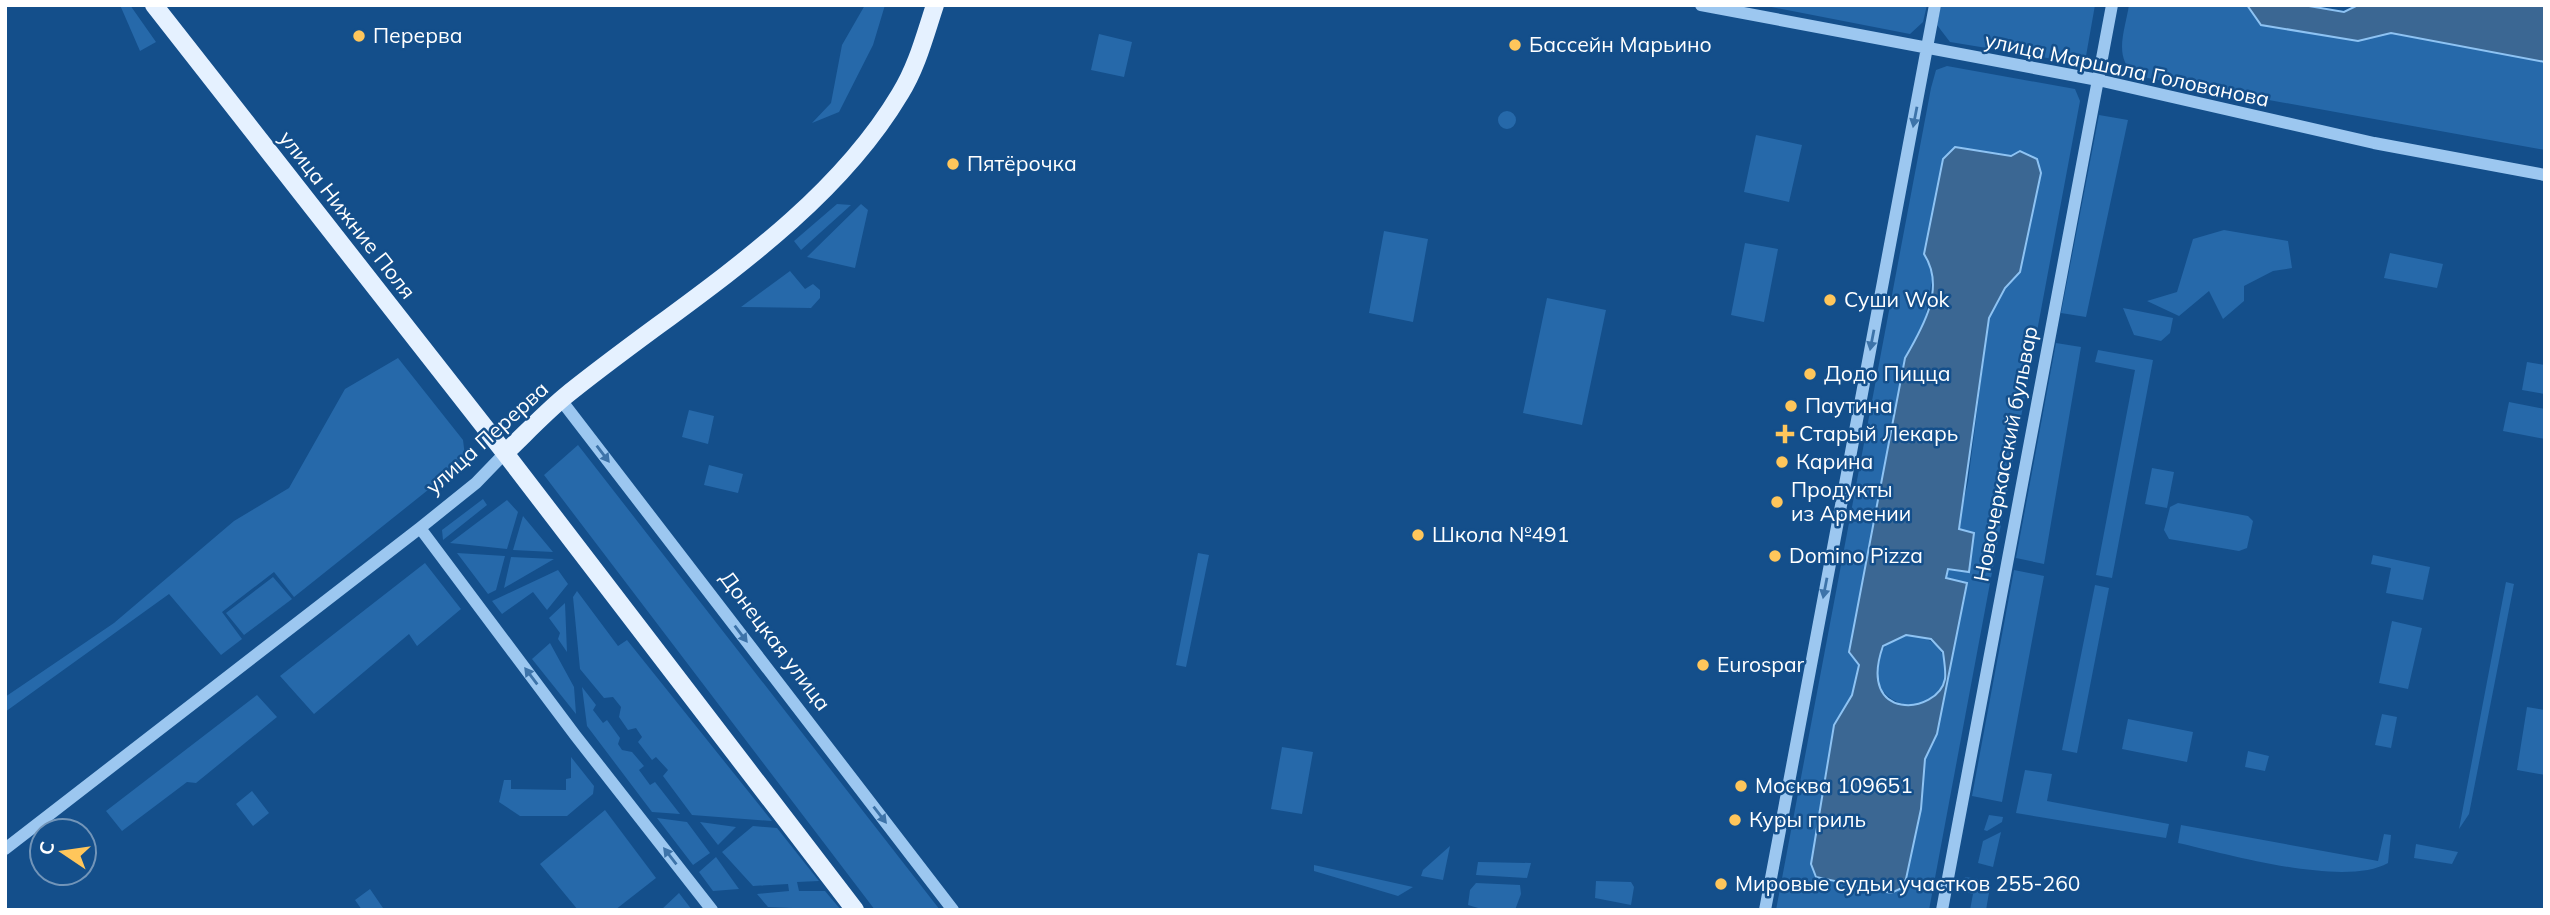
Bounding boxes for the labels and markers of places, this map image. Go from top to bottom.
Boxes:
place label: Перерва [373,22,462,48]
marker: Перерва [351,28,367,44]
place label: Бассейн Марьино [1529,31,1712,57]
marker: Бассейн Марьино [1507,37,1523,53]
place label: Пятёрочка [967,150,1077,176]
marker: Пятёрочка [945,156,961,172]
place label: Суши Wok [1844,286,1950,312]
marker: Суши Wok [1822,292,1838,308]
place label: Додо Пицца [1824,360,1951,386]
marker: Додо Пицца [1802,366,1818,382]
place label: Паутина [1805,392,1893,418]
marker: Паутина [1783,398,1799,414]
place label: Старый Лекарь [1799,420,1958,446]
marker: Старый Лекарь [1777,426,1793,442]
place label: Карина [1796,448,1873,474]
marker: Карина [1774,454,1790,470]
place label: Продукты из Армении [1791,476,1911,526]
marker: Продукты из Армении [1769,494,1785,510]
place label: Школа №491 [1432,521,1569,547]
marker: Школа №491 [1410,527,1426,543]
place label: Domino Pizza [1789,542,1923,568]
marker: Domino Pizza [1767,548,1783,564]
place label: Eurospar [1717,651,1805,677]
marker: Eurospar [1695,657,1711,673]
place label: Москва 109651 [1755,772,1913,798]
marker: Москва 109651 [1733,778,1749,794]
place label: Куры гриль [1749,806,1866,832]
marker: Куры гриль [1727,812,1743,828]
place label: Мировые судьи участков 255-260 [1735,870,2080,896]
marker: Мировые судьи участков 255-260 [1713,876,1729,892]

